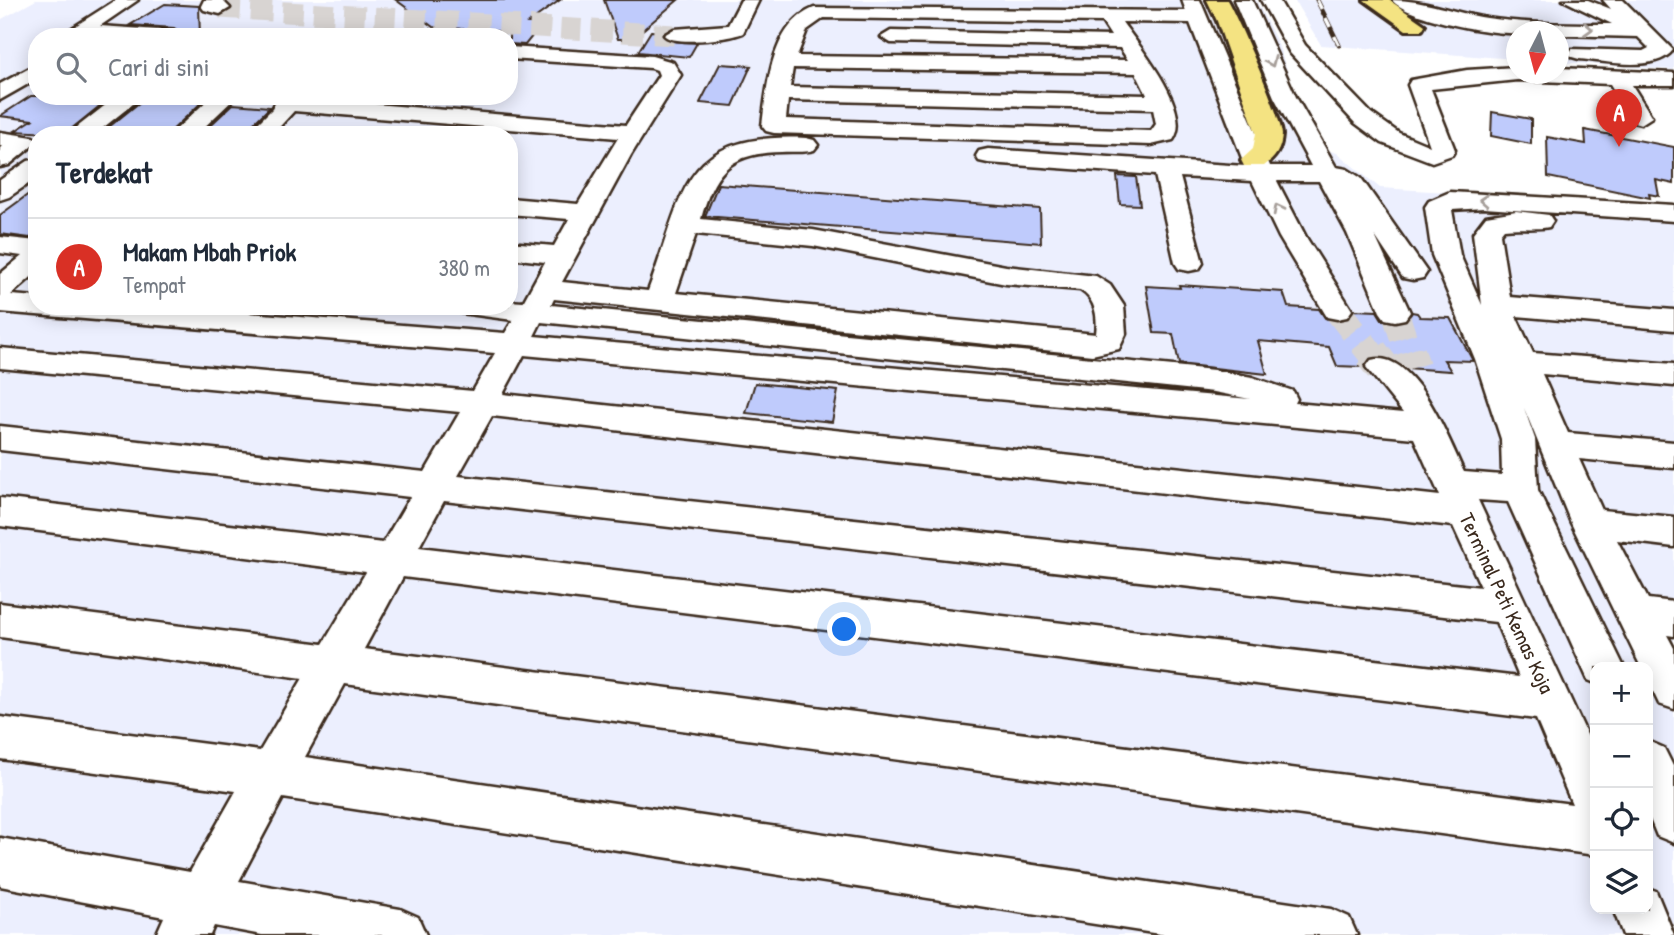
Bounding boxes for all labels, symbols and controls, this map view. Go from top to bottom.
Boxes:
north arrow [1506,21,1569,84]
one-way arrow [1583,22,1594,37]
search box [28,28,518,105]
icon: search [52,48,90,86]
text: Cari di sini [108,49,210,84]
one-way arrow [1263,55,1277,67]
pin: A [1596,89,1642,147]
text: Terdekat [56,152,152,192]
one-way arrow [1478,192,1489,207]
one-way arrow [1273,204,1287,216]
text: Makam Mbah Priok [123,234,296,269]
text: A [73,252,85,283]
text: 380 m [439,252,490,283]
text: Tempat [123,269,185,300]
street label: Terminal Peti Kemas Koja [1452,508,1562,698]
your location [827,612,861,646]
map controls [1590,662,1653,914]
button: + [1590,662,1653,725]
button: − [1590,725,1653,788]
button: locate [1590,788,1653,851]
button: layers [1590,851,1653,914]

